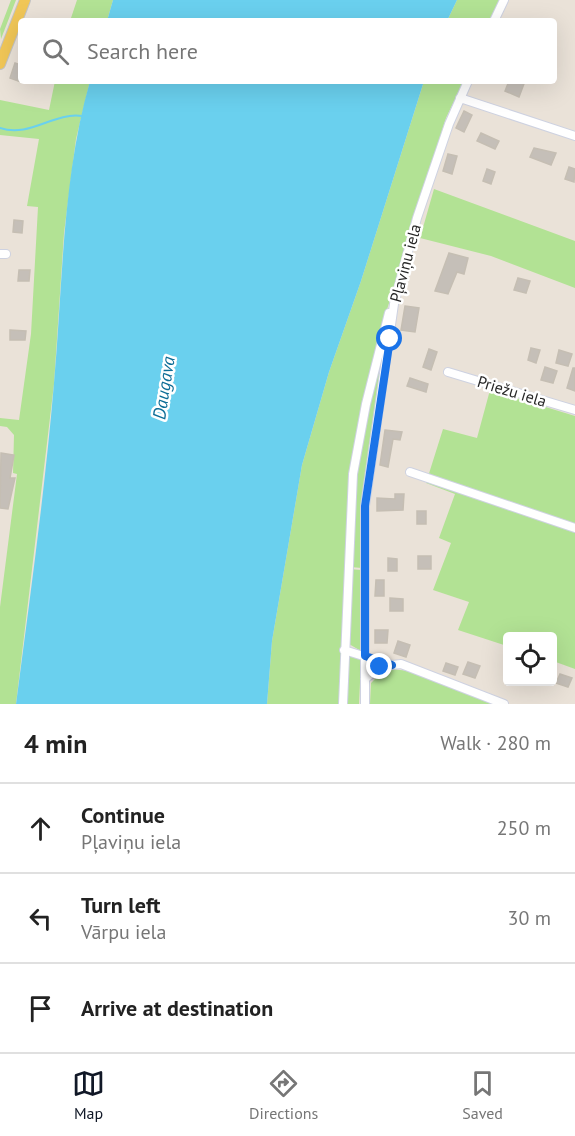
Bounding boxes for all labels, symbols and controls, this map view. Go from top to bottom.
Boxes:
search box [18,18,557,84]
icon: search [39,35,72,68]
text: Search here [87,37,198,65]
street label: Pļaviņu iela [385,222,425,304]
route start [376,325,402,351]
water label: Daugava [147,355,180,421]
street label: Priežu iela [475,371,549,411]
map controls [503,632,557,686]
button: locate [503,632,557,686]
route end [366,653,392,679]
text: 4 min [24,727,87,760]
text: Walk · 280 m [440,730,551,756]
text: Continue [81,801,165,829]
icon: ahead [24,812,57,845]
text: 250 m [497,815,551,841]
text: Pļaviņu iela [81,829,181,855]
text: Turn left [81,891,161,919]
icon: left [24,902,57,935]
text: 30 m [508,905,551,931]
text: Vārpu iela [81,919,166,945]
icon: arrive [24,992,57,1025]
text: Arrive at destination [81,994,273,1022]
tab: Map [72,1067,105,1123]
tab: Directions [249,1067,318,1123]
tab: Saved [462,1067,503,1123]

